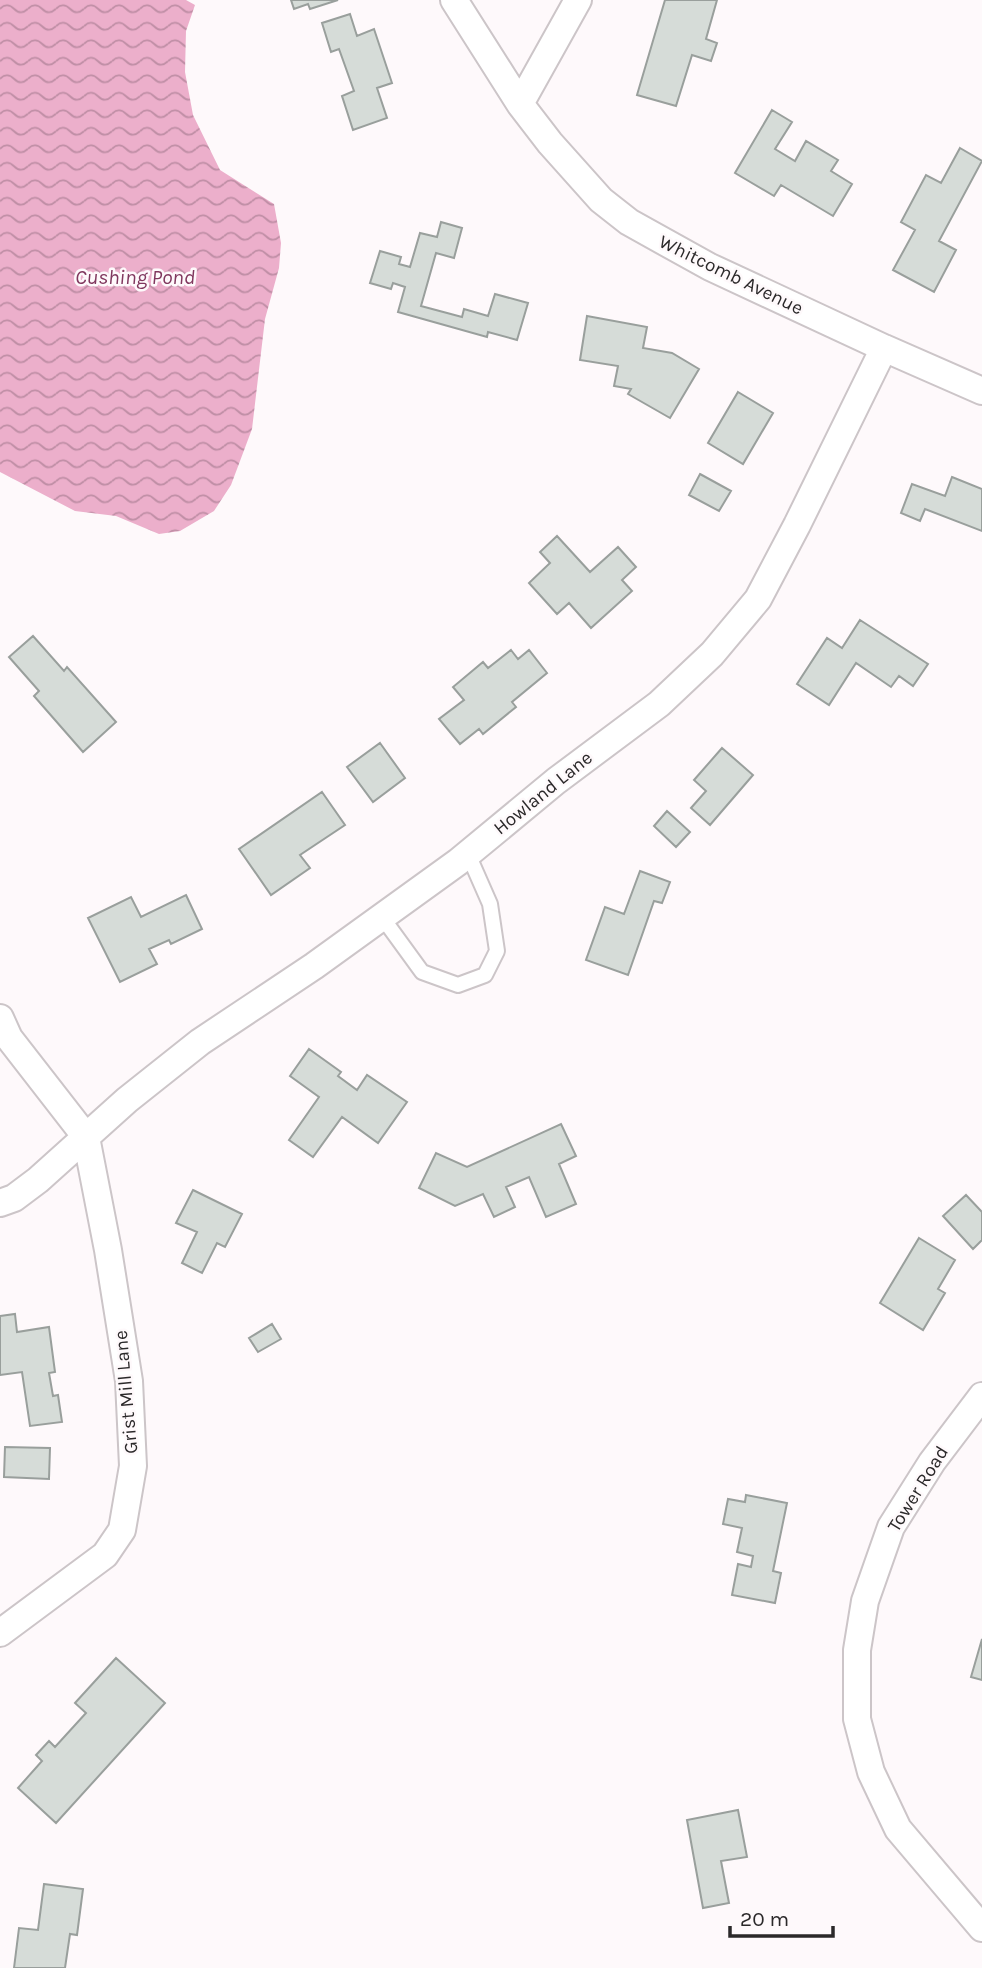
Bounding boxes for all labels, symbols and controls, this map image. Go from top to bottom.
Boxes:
street label: Whitcomb Avenue [655,231,807,319]
water label: Cushing Pond [75,265,195,289]
street label: Howland Lane [489,747,597,839]
street label: Grist Mill Lane [110,1329,142,1455]
street label: Tower Road [883,1442,953,1536]
scale bar [730,1895,833,1939]
text: 20 m [740,1907,789,1931]

